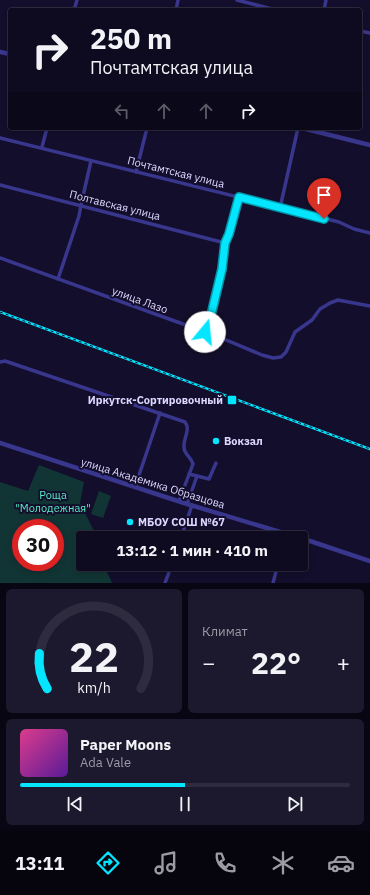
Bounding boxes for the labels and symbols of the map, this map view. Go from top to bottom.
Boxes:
street label: Почтамтская улица [126,153,226,191]
pin [307,178,341,219]
street label: Полтавская улица [68,187,162,223]
street label: улица Лазо [110,283,170,317]
position arrow [184,311,226,353]
place label: Иркутск-Сортировочный [88,393,223,407]
marker: Иркутск-Сортировочный [226,394,238,406]
place label: Вокзал [224,434,263,448]
marker: Вокзал [211,436,221,446]
street label: улица Академика Образцова [79,454,227,512]
park label: Роща "Молодежная" [15,488,91,515]
place label: МБОУ СОШ №67 [138,515,225,529]
marker: МБОУ СОШ №67 [125,517,135,527]
speed limit sign: 30 [12,519,64,571]

